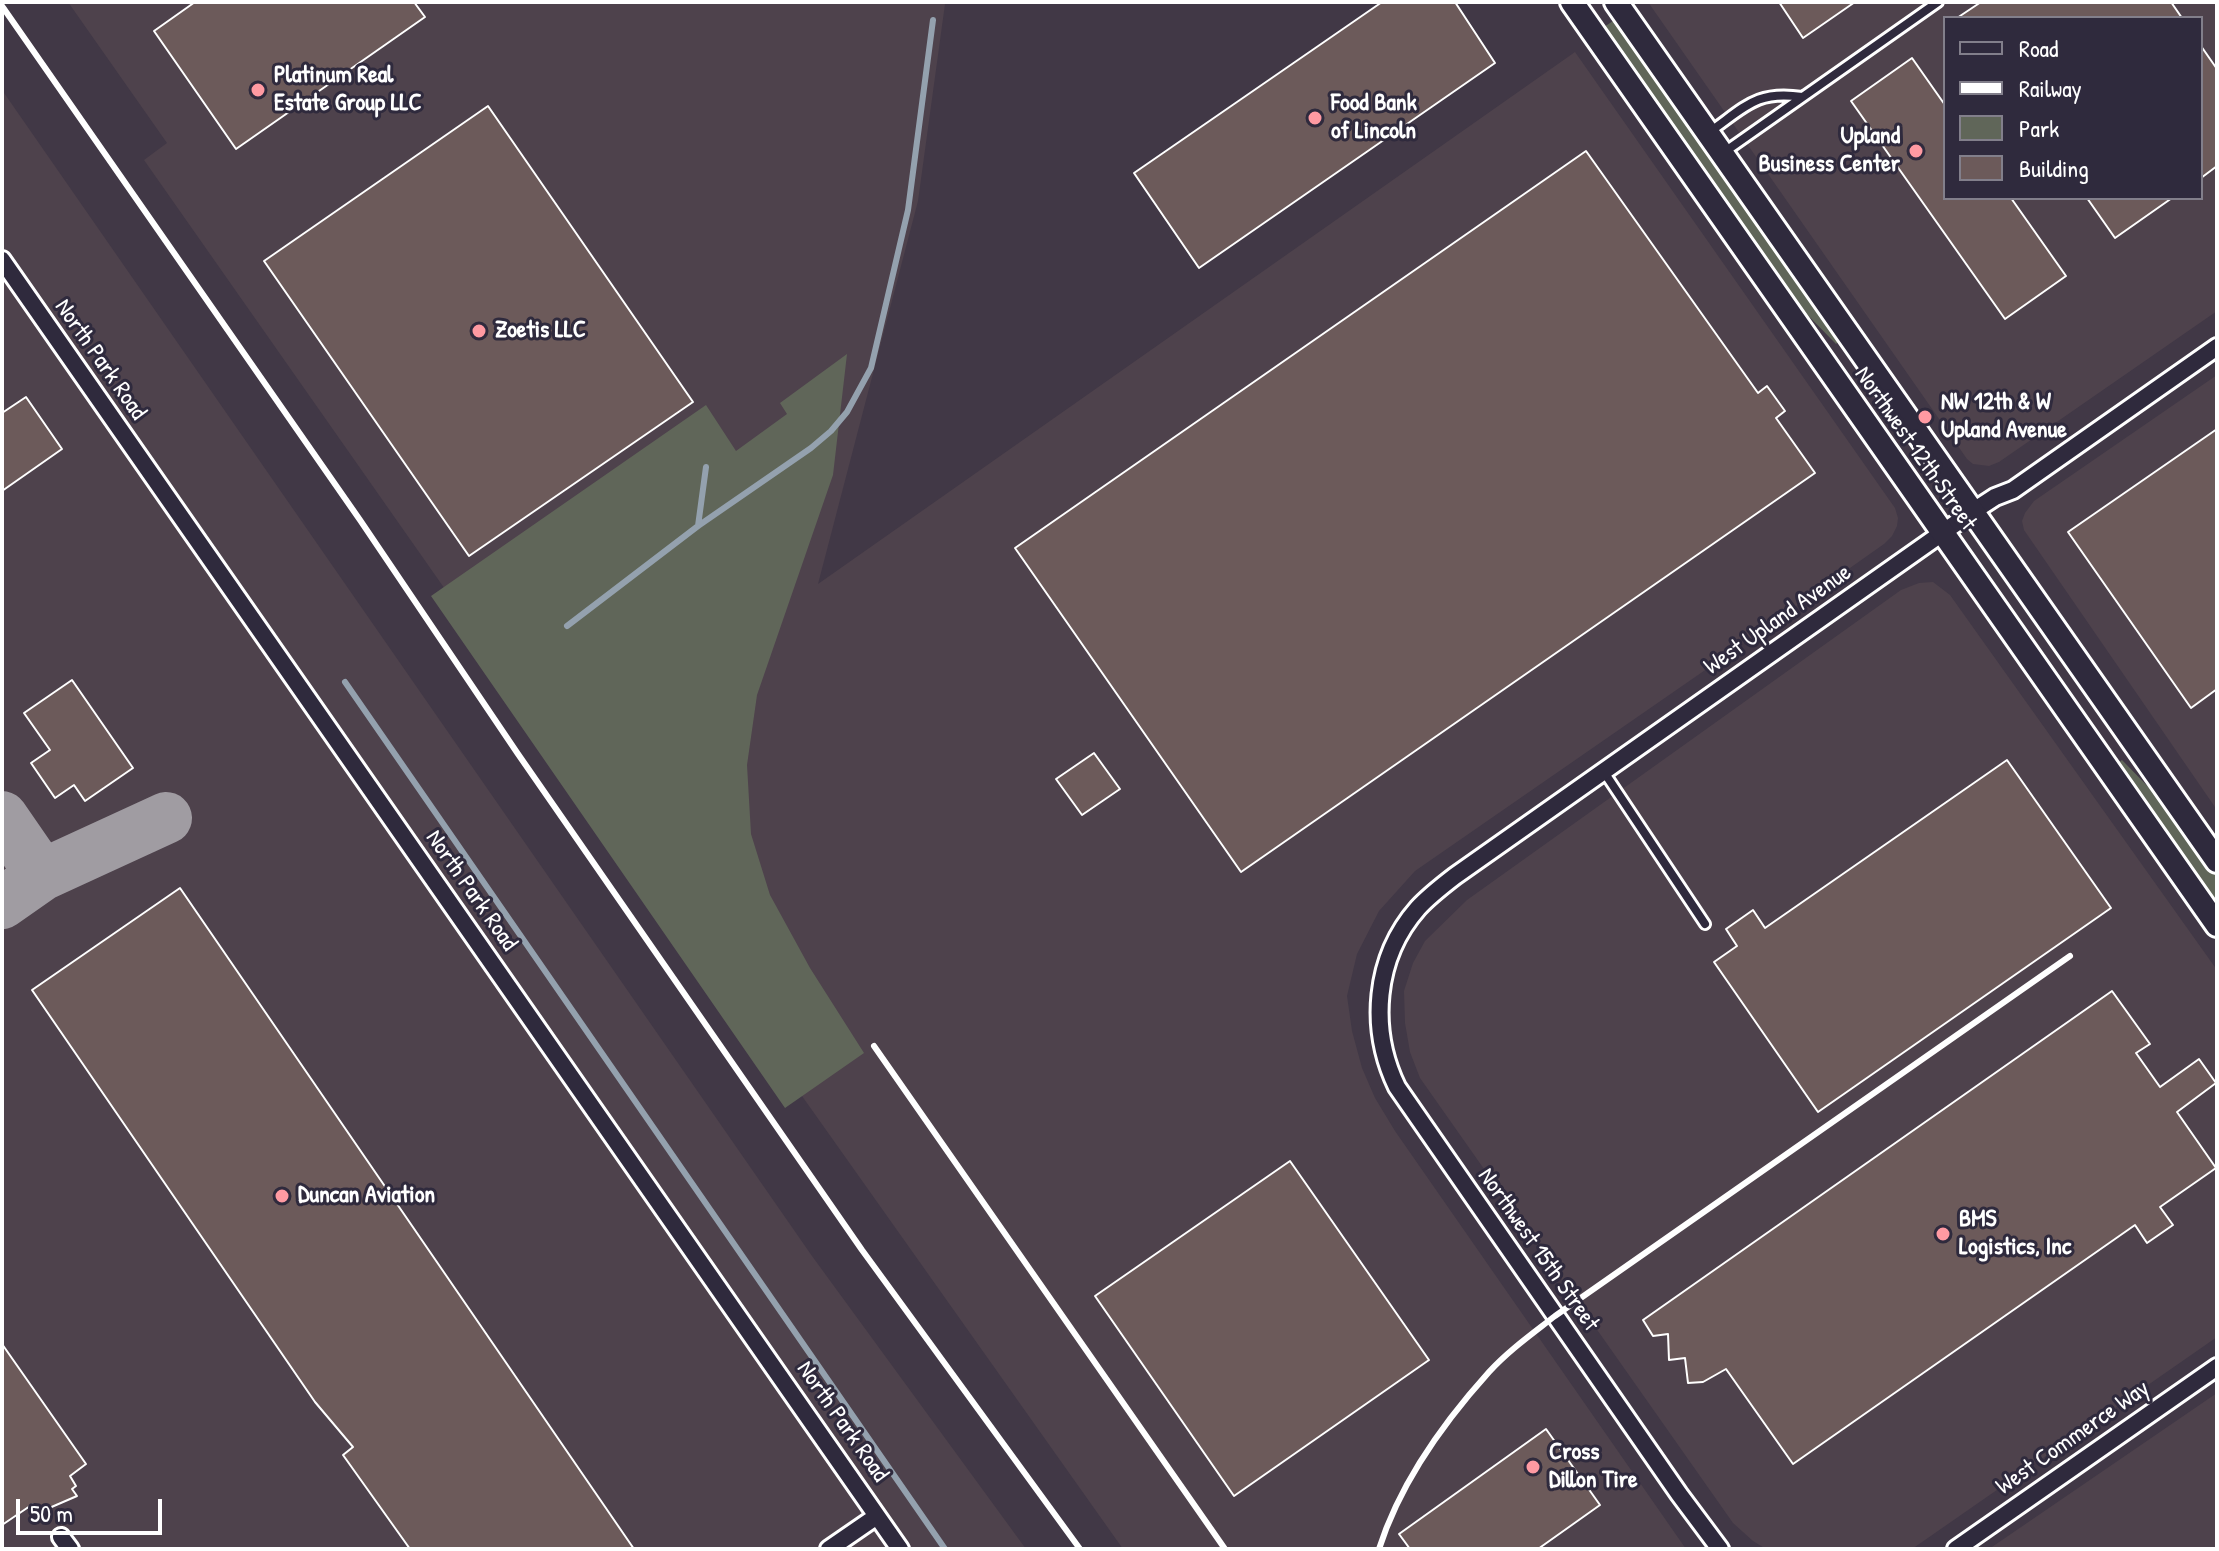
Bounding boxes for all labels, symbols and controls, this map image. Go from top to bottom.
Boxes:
legend [1943,16,2203,200]
text: Road [2019,32,2058,64]
place label: Platinum Real Estate Group LLC [274,62,422,118]
text: Railway [2019,72,2082,104]
marker: Platinum Real Estate Group LLC [249,81,267,99]
place label: Food Bank of Lincoln [1331,90,1417,146]
marker: Food Bank of Lincoln [1306,109,1324,127]
text: Park [2019,112,2059,144]
place label: Upland Business Center [1759,123,1900,179]
marker: Upland Business Center [1907,142,1925,160]
text: Building [2019,152,2089,184]
street label: North Park Road [48,294,152,426]
place label: Zoetis LLC [495,317,586,345]
marker: Zoetis LLC [470,322,488,340]
street label: Northwest 12th Street [1848,362,1982,536]
place label: NW 12th & W Upland Avenue [1941,389,2067,445]
marker: NW 12th & W Upland Avenue [1916,408,1934,426]
street label: West Upland Avenue [1699,559,1857,681]
street label: North Park Road [419,825,523,957]
street label: Northwest 15th Street [1471,1163,1605,1337]
place label: Duncan Aviation [298,1182,435,1210]
marker: Duncan Aviation [273,1187,291,1205]
place label: BMS Logistics, Inc [1959,1206,2071,1262]
marker: BMS Logistics, Inc [1934,1225,1952,1243]
street label: North Park Road [790,1356,894,1488]
street label: West Commerce Way [1991,1374,2155,1502]
place label: Cross Dillon Tire [1549,1439,1638,1495]
marker: Cross Dillon Tire [1524,1458,1542,1476]
scale bar [20,1483,166,1533]
text: 50 m [30,1497,73,1529]

